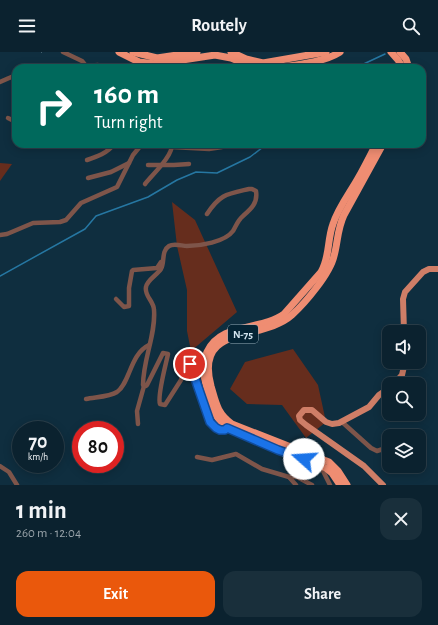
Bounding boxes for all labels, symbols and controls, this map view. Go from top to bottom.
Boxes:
icon: menu [16,15,38,37]
icon: search [400,15,422,37]
text: Routely [191,17,247,35]
icon: right [28,80,80,132]
text: 160 m [94,81,159,109]
text: Turn right [94,114,163,132]
road number: N-75 [228,325,258,343]
map controls [382,325,426,473]
button: sound [382,325,426,369]
pin [173,347,207,381]
icon: arrive [179,353,201,375]
button: search [382,377,426,421]
speed limit sign: 80 [72,421,124,473]
button: layers [382,429,426,473]
text: 70 [28,432,48,452]
position arrow [283,438,325,480]
text: km/h [28,452,48,462]
button: close [380,498,422,540]
text: 1 min [16,499,67,523]
text: 260 m · 12:04 [16,527,81,540]
button: Exit [16,571,215,617]
button: Share [223,571,422,617]

